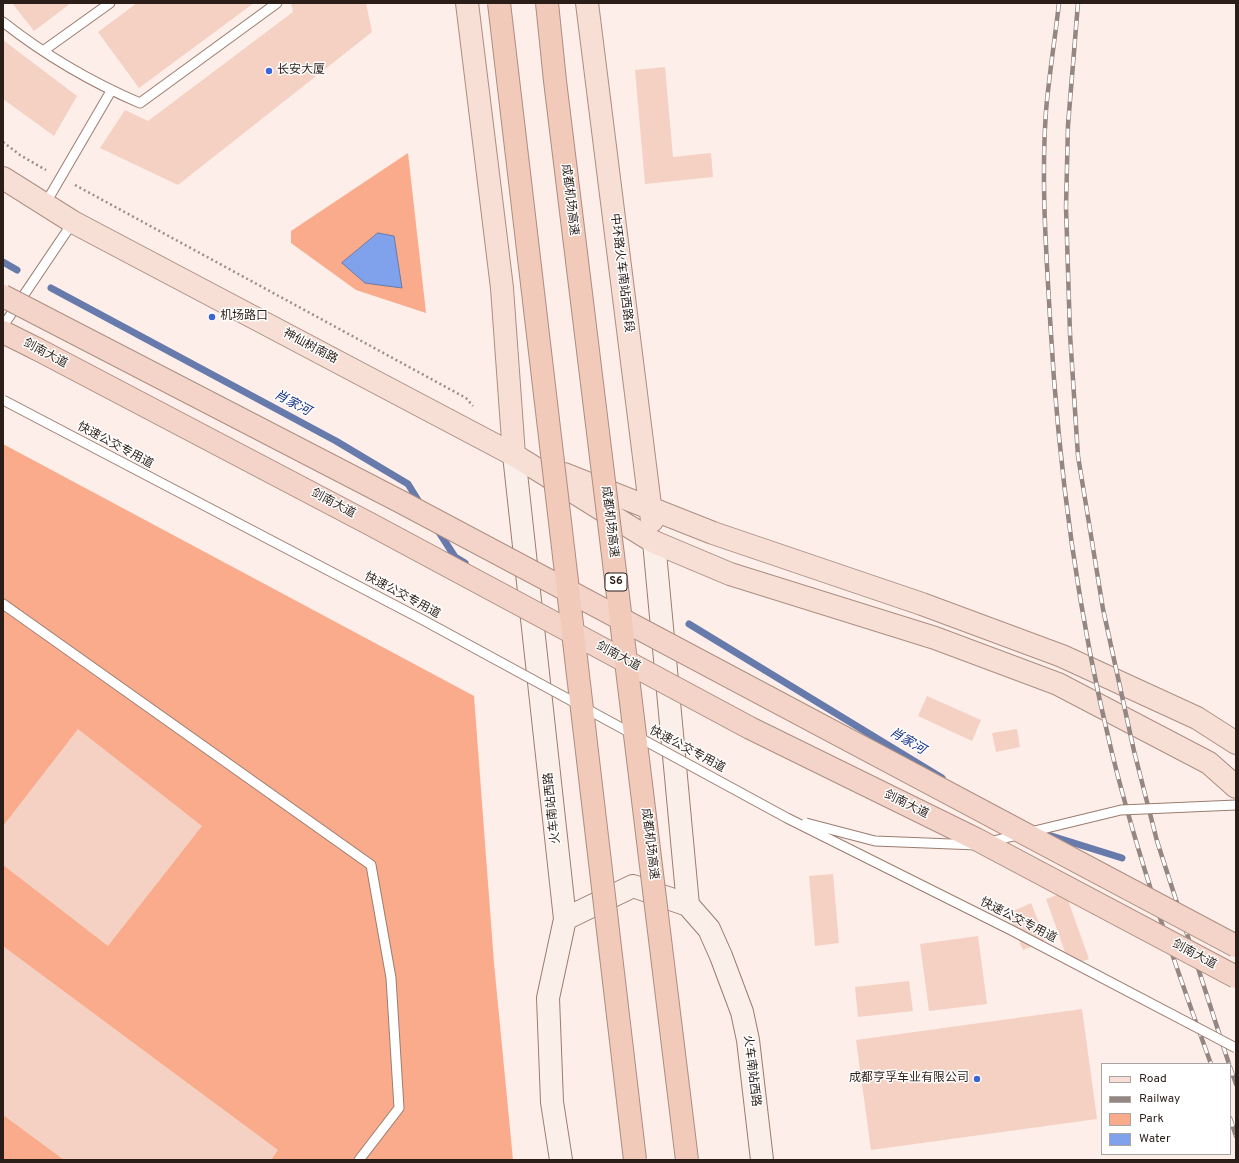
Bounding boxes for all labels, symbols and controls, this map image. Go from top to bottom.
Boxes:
place label: 长安大厦 [277,64,325,78]
marker: 长安大厦 [264,66,274,76]
street label: 成都机场高速 [557,163,581,237]
street label: 中环路火车南站西路段 [607,213,635,333]
place label: 机场路口 [220,310,268,324]
marker: 机场路口 [207,312,217,322]
street label: 神仙树南路 [280,327,340,367]
street label: 剑南大道 [20,336,70,372]
water label: 肖家河 [271,388,313,420]
street label: 快速公交专用道 [75,420,155,472]
street label: 成都机场高速 [597,485,621,559]
street label: 剑南大道 [308,486,358,522]
street label: 快速公交专用道 [362,570,442,622]
road number: S6 [605,573,627,591]
street label: 剑南大道 [593,639,643,675]
street label: 快速公交专用道 [647,724,727,776]
water label: 肖家河 [886,725,928,759]
street label: 火车南站西路 [542,771,564,845]
street label: 剑南大道 [881,788,931,822]
street label: 成都机场高速 [637,807,661,881]
street label: 快速公交专用道 [977,896,1059,946]
street label: 剑南大道 [1169,937,1219,973]
street label: 火车南站西路 [739,1034,763,1108]
legend [1101,1063,1231,1155]
text: Road [1139,1071,1167,1087]
place label: 成都亨孚车业有限公司 [849,1072,969,1086]
marker: 成都亨孚车业有限公司 [972,1074,982,1084]
text: Railway [1139,1091,1180,1107]
text: Park [1139,1111,1164,1127]
text: Water [1139,1131,1171,1147]

